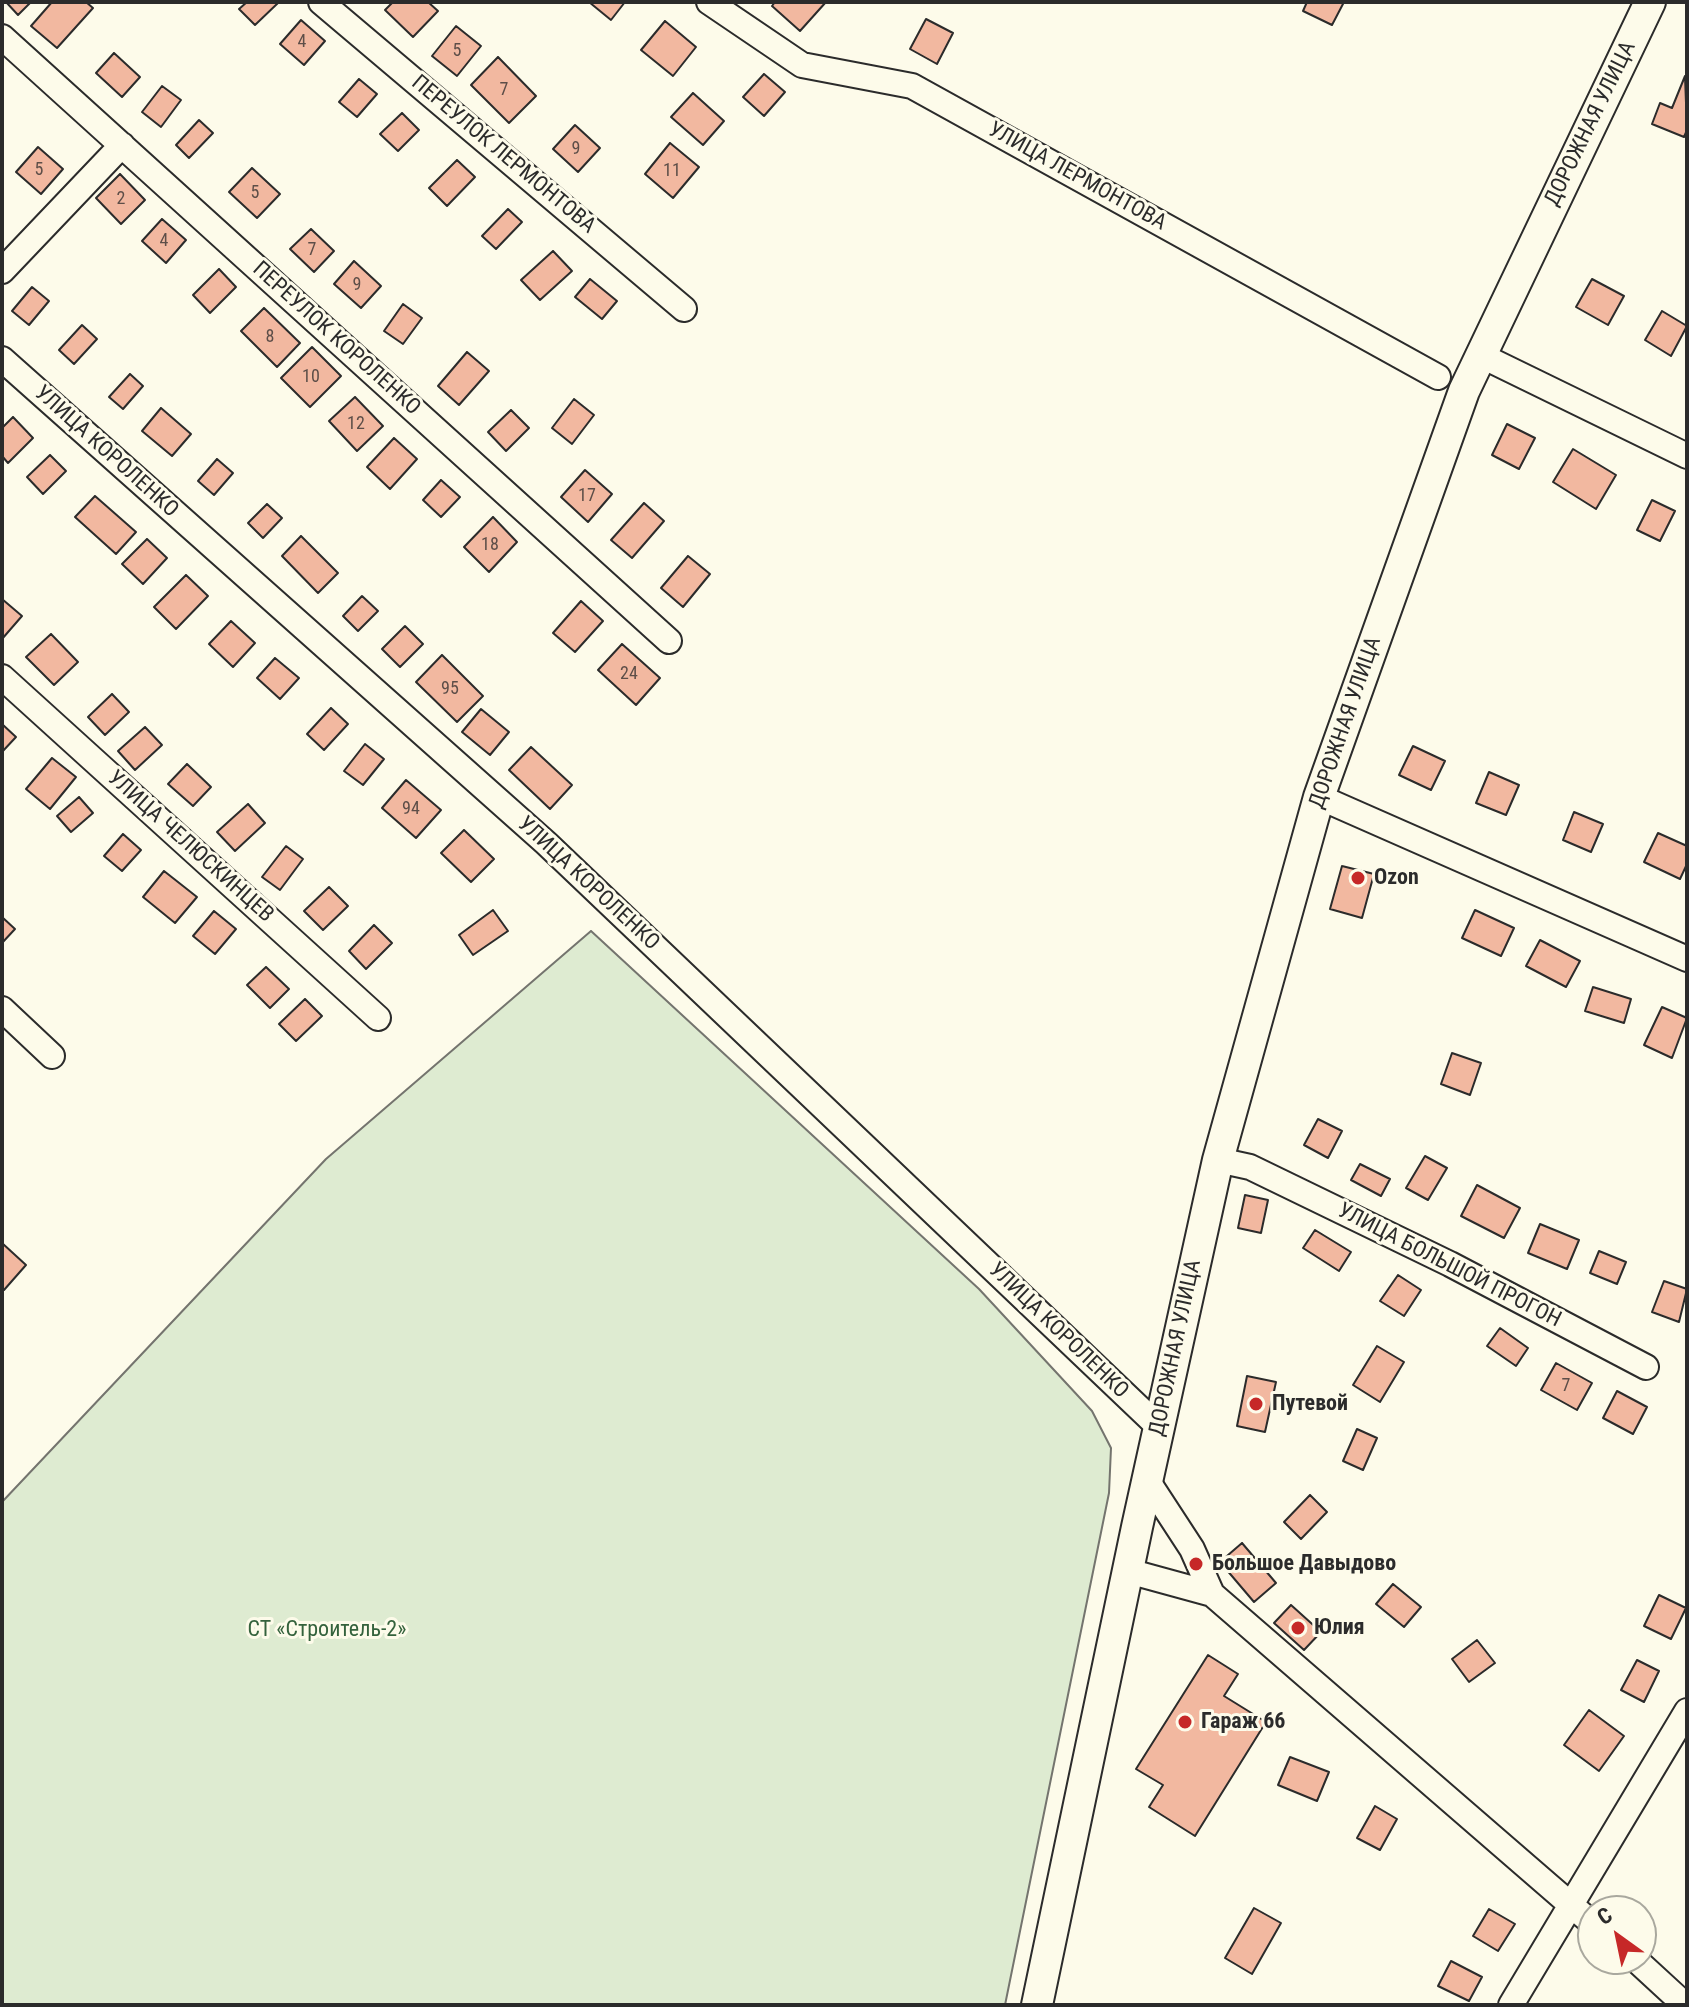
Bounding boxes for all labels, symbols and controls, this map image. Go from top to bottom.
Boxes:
house number: 4 [298,31,306,53]
street label: ДОРОЖНАЯ УЛИЦА [1540,37,1642,211]
house number: 5 [453,40,461,62]
street label: ПЕРЕУЛОК ЛЕРМОНТОВА [406,70,600,240]
house number: 7 [500,79,508,101]
street label: УЛИЦА ЛЕРМОНТОВА [983,117,1171,237]
house number: 9 [572,138,580,160]
house number: 5 [35,159,43,181]
house number: 11 [663,160,681,182]
house number: 5 [251,182,259,204]
house number: 2 [117,188,125,210]
house number: 4 [160,230,168,252]
house number: 7 [308,239,316,261]
street label: ПЕРЕУЛОК КОРОЛЕНКО [247,257,425,421]
house number: 9 [353,274,361,296]
house number: 8 [266,326,274,348]
house number: 10 [302,366,320,388]
street label: УЛИЦА КОРОЛЕНКО [29,381,183,523]
house number: 12 [347,413,365,435]
house number: 17 [578,485,596,507]
house number: 18 [481,534,499,556]
street label: ДОРОЖНАЯ УЛИЦА [1304,634,1388,812]
house number: 24 [620,663,638,685]
house number: 95 [441,678,459,700]
street label: УЛИЦА ЧЕЛЮСКИНЦЕВ [102,765,278,929]
house number: 94 [402,798,420,820]
street label: УЛИЦА КОРОЛЕНКО [512,811,664,957]
place label: Ozon [1374,865,1419,891]
marker: Ozon [1349,869,1367,887]
street label: УЛИЦА БОЛЬШОЙ ПРОГОН [1333,1198,1565,1334]
street label: УЛИЦА КОРОЛЕНКО [983,1257,1133,1405]
street label: ДОРОЖНАЯ УЛИЦА [1144,1257,1208,1439]
house number: 7 [1562,1375,1570,1397]
place label: Путевой [1272,1391,1348,1417]
marker: Путевой [1247,1395,1265,1413]
place label: Большое Давыдово [1212,1551,1396,1577]
marker: Большое Давыдово [1187,1555,1205,1573]
place label: Юлия [1314,1615,1365,1641]
park label: СТ «Строитель-2» [248,1617,406,1643]
marker: Юлия [1289,1619,1307,1637]
place label: Гараж 66 [1201,1709,1285,1735]
marker: Гараж 66 [1176,1713,1194,1731]
north arrow [1577,1895,1657,1975]
text: С [1593,1902,1617,1930]

